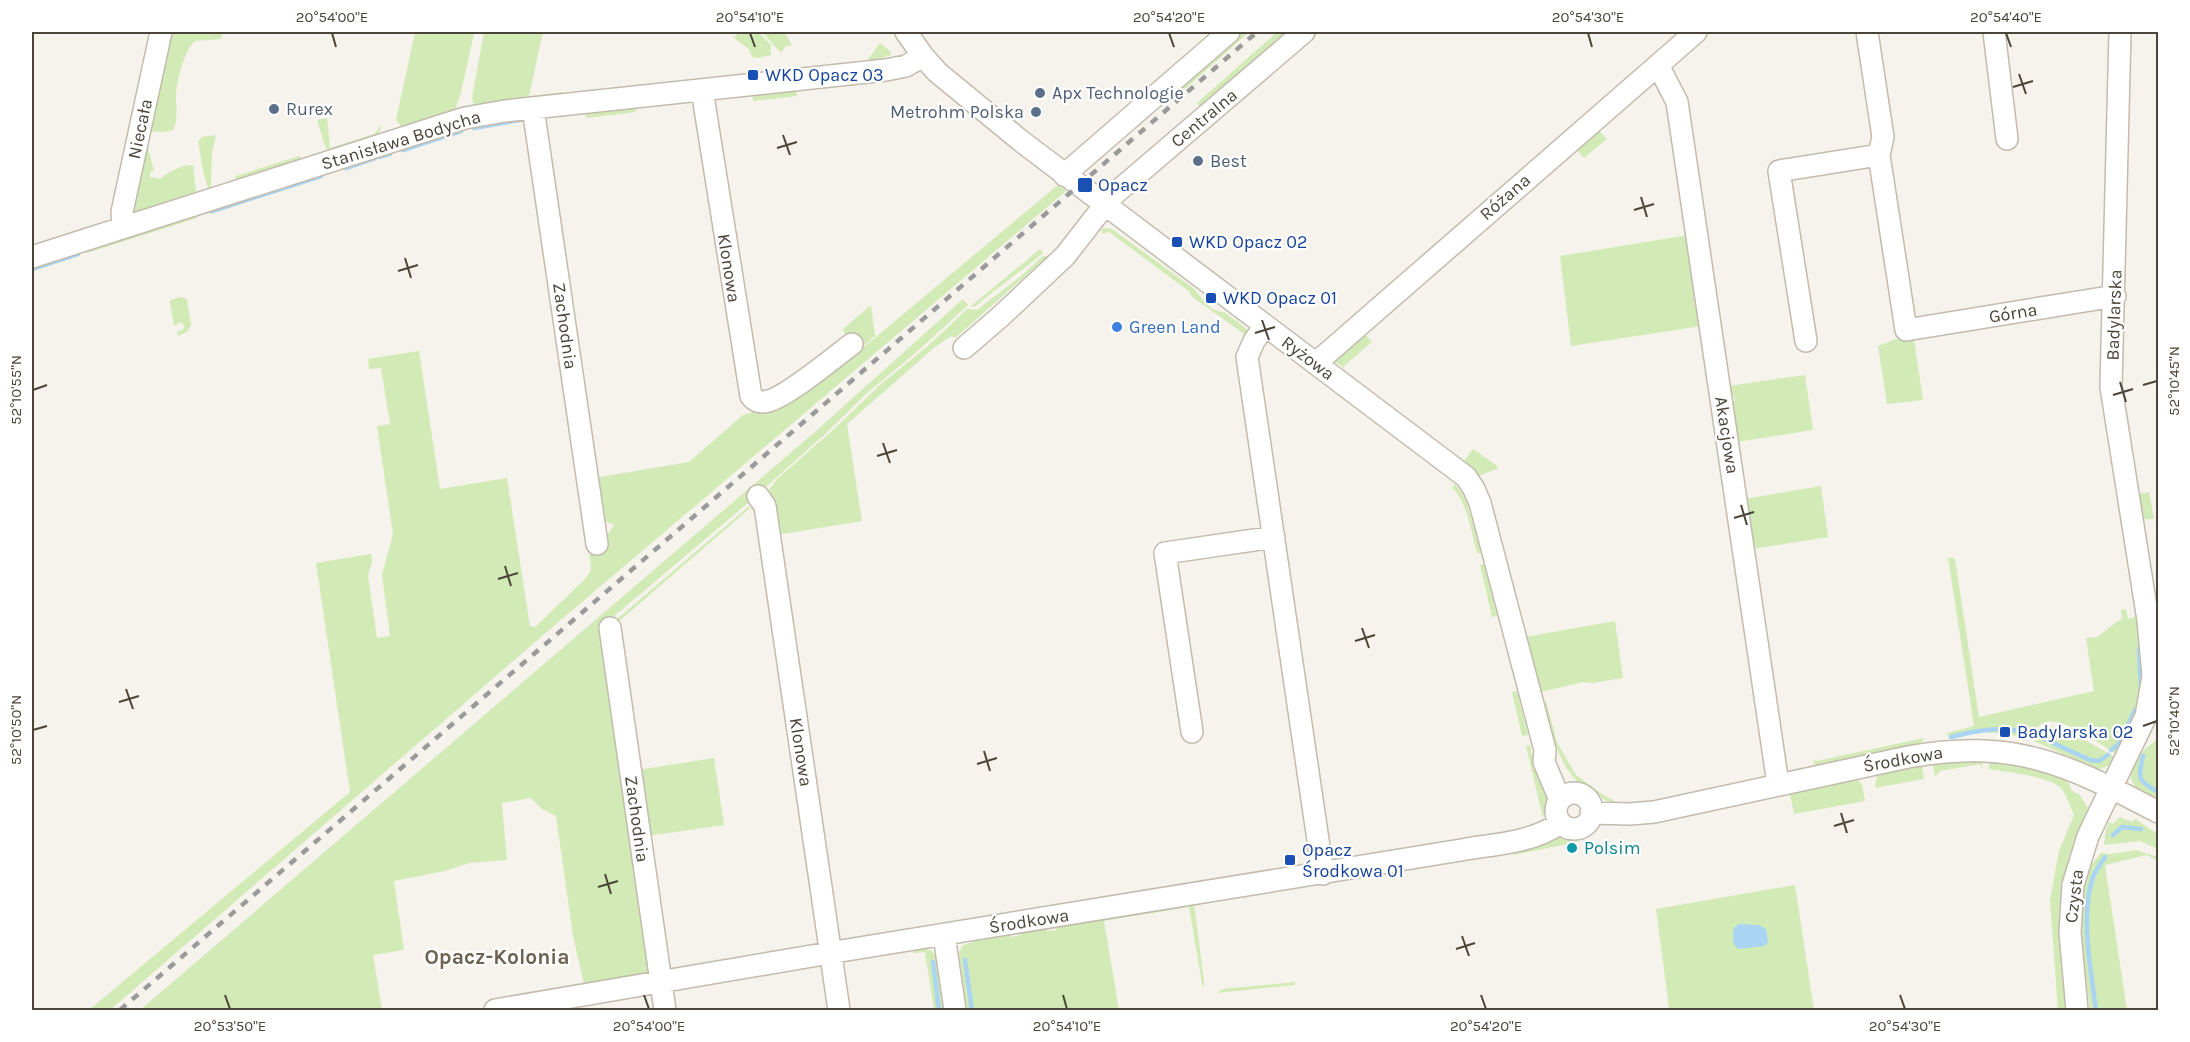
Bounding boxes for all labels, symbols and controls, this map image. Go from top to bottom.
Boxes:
text: 20°54'00"E [296,8,368,26]
text: 20°54'10"E [716,8,784,26]
text: 20°54'20"E [1133,8,1205,26]
text: 20°54'30"E [1552,8,1624,26]
text: 20°54'40"E [1970,8,2042,26]
place label: WKD Opacz 03 [765,64,884,86]
marker: WKD Opacz 03 [746,68,760,82]
place label: Apx Technologie [1052,82,1184,104]
street label: Centralna [1166,84,1242,152]
marker: Apx Technologie [1033,86,1047,100]
street label: Niecała [123,97,157,161]
place label: Rurex [286,98,333,120]
place label: Metrohm Polska [890,101,1024,123]
marker: Rurex [267,102,281,116]
street label: Stanisława Bodycha [319,105,483,175]
marker: Metrohm Polska [1029,105,1043,119]
place label: Best [1210,150,1247,172]
marker: Best [1191,154,1205,168]
street label: Różana [1475,169,1535,225]
place label: Opacz [1098,174,1148,196]
marker: Opacz [1076,176,1094,194]
place label: WKD Opacz 02 [1189,231,1307,253]
street label: Klonowa [713,232,745,304]
marker: WKD Opacz 02 [1170,235,1184,249]
street label: Badylarska [2101,269,2127,361]
street label: Zachodnia [548,281,582,371]
place label: WKD Opacz 01 [1223,287,1337,309]
marker: WKD Opacz 01 [1204,291,1218,305]
street label: Górna [1987,298,2039,328]
place label: Green Land [1129,316,1221,338]
marker: Green Land [1110,320,1124,334]
street label: Ryżowa [1277,331,1339,385]
text: 52°10'45"N [2165,346,2183,416]
text: 52°10'55"N [7,355,25,425]
street label: Akacjowa [1710,395,1744,475]
text: 52°10'40"N [2165,686,2183,756]
text: 52°10'50"N [7,695,25,765]
street label: Klonowa [785,716,817,788]
place label: Badylarska 02 [2017,721,2134,743]
marker: Badylarska 02 [1998,725,2012,739]
street label: Środkowa [1861,740,1945,777]
street label: Zachodnia [620,774,654,864]
place label: Polsim [1584,837,1641,859]
place label: Opacz Środkowa 01 [1302,839,1404,882]
marker: Polsim [1565,841,1579,855]
marker: Opacz Środkowa 01 [1283,853,1297,867]
street label: Czysta [2060,868,2088,924]
street label: Środkowa [987,903,1071,938]
district label: Opacz-Kolonia [425,945,569,969]
text: 20°53'50"E [194,1017,266,1035]
text: 20°54'00"E [613,1017,685,1035]
text: 20°54'10"E [1033,1017,1101,1035]
text: 20°54'20"E [1450,1017,1522,1035]
text: 20°54'30"E [1869,1017,1941,1035]

